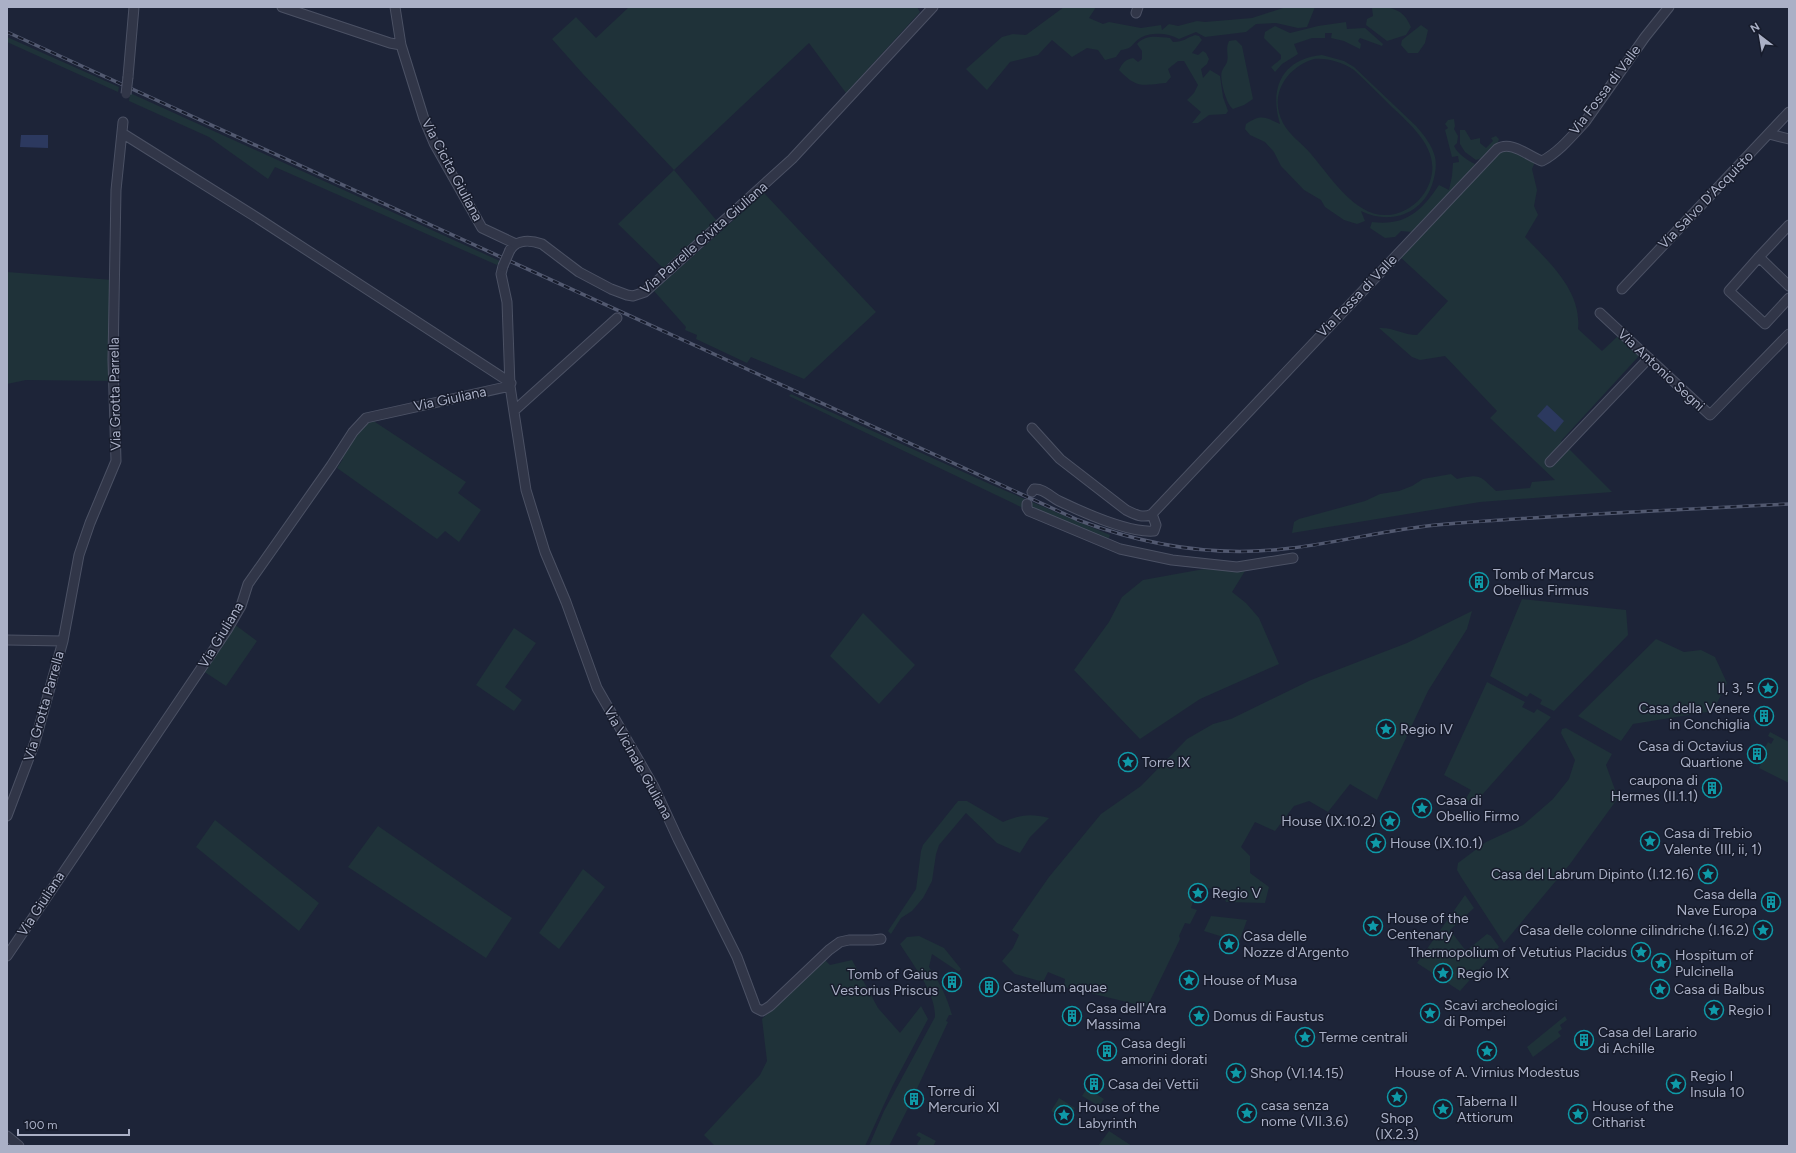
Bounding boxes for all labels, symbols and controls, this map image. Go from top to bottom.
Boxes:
north arrow [1740,16,1780,56]
text: N [1748,20,1762,36]
street label: Via Fossa di Valle [1566,42,1644,138]
street label: Via Cicita Giuliana [418,116,486,224]
street label: Via Salvo D'Acquisto [1655,148,1757,252]
street label: Via Parrelle Civita Giuliana [637,178,771,298]
street label: Via Fossa di Valle [1313,251,1401,341]
street label: Via Antonio Segni [1614,325,1708,415]
street label: Via Grotta Parrella [106,337,124,451]
street label: Via Giuliana [412,383,488,415]
place label: Tomb of Marcus Obellius Firmus [1493,566,1594,599]
building icon: Tomb of Marcus Obellius Firmus [1468,571,1490,593]
street label: Via Giuliana [195,599,247,671]
street label: Via Grotta Parrella [20,649,68,763]
place icon: II, 3, 5 [1757,677,1779,699]
place label: II, 3, 5 [1718,680,1754,697]
place label: Casa della Venere in Conchiglia [1638,700,1750,733]
street label: Via Vicinale Giuliana [600,704,676,822]
building icon: Casa della Venere in Conchiglia [1753,705,1775,727]
place icon: Regio IV [1375,718,1397,740]
place label: Regio IV [1400,721,1453,738]
place label: Casa di Octavius Quartione [1638,738,1743,771]
building icon: Casa di Octavius Quartione [1746,743,1768,765]
place icon: Torre IX [1117,751,1139,773]
place label: Torre IX [1142,754,1190,771]
place label: caupona di Hermes (II.1.1) [1611,772,1698,805]
building icon: caupona di Hermes (II.1.1) [1701,777,1723,799]
place label: Casa di Obellio Firmo [1436,792,1519,825]
place icon: Casa di Obellio Firmo [1411,797,1433,819]
place icon: House (IX.10.2) [1379,810,1401,832]
place label: House (IX.10.2) [1281,813,1376,830]
place label: Casa di Trebio Valente (III, ii, 1) [1664,825,1762,858]
place icon: Casa di Trebio Valente (III, ii, 1) [1639,830,1661,852]
place icon: House (IX.10.1) [1365,832,1387,854]
place label: House (IX.10.1) [1390,835,1483,852]
place icon: Casa del Labrum Dipinto (I.12.16) [1697,863,1719,885]
place label: Casa del Labrum Dipinto (I.12.16) [1491,866,1694,883]
street label: Via Giuliana [14,868,68,940]
place icon: Regio V [1187,882,1209,904]
place label: Regio V [1212,885,1261,902]
place label: Casa della Nave Europa [1677,886,1757,919]
building icon: Casa della Nave Europa [1760,891,1782,913]
place label: House of the Centenary [1387,910,1469,943]
place icon: House of the Centenary [1362,915,1384,937]
place icon: Casa delle colonne cilindriche (I.16.2) [1752,919,1774,941]
place label: Casa delle colonne cilindriche (I.16.2) [1519,922,1749,939]
place label: Casa delle Nozze d'Argento [1243,928,1349,961]
place icon: Casa delle Nozze d'Argento [1218,933,1240,955]
place icon: Thermopolium of Vetutius Placidus [1630,941,1652,963]
place label: Thermopolium of Vetutius Placidus [1408,944,1627,961]
place label: Hospitum of Pulcinella [1675,947,1754,980]
place icon: Hospitum of Pulcinella [1650,952,1672,974]
place icon: Regio IX [1432,962,1454,984]
place label: Regio IX [1457,965,1509,982]
place label: Tomb of Gaius Vestorius Priscus [831,966,938,999]
place icon: House of Musa [1178,969,1200,991]
building icon: Tomb of Gaius Vestorius Priscus [941,971,963,993]
place label: House of Musa [1203,972,1297,989]
building icon: Castellum aquae [978,976,1000,998]
place icon: Casa di Balbus [1649,978,1671,1000]
place label: Castellum aquae [1003,979,1107,996]
place label: Casa di Balbus [1674,981,1765,998]
place label: Scavi archeologici di Pompei [1444,997,1558,1030]
place icon: Regio I [1703,999,1725,1021]
place label: Casa dell'Ara Massima [1086,1000,1167,1033]
place icon: Scavi archeologici di Pompei [1419,1002,1441,1024]
place label: Regio I [1728,1002,1771,1019]
building icon: Casa dell'Ara Massima [1061,1005,1083,1027]
place icon: Domus di Faustus [1188,1005,1210,1027]
place label: Domus di Faustus [1213,1008,1324,1025]
place label: Casa del Larario di Achille [1598,1024,1697,1057]
place icon: Terme centrali [1294,1026,1316,1048]
place label: Terme centrali [1319,1029,1408,1046]
building icon: Casa del Larario di Achille [1573,1029,1595,1051]
place label: Casa degli amorini dorati [1121,1035,1207,1068]
building icon: Casa degli amorini dorati [1096,1040,1118,1062]
place icon: House of A. Virnius Modestus [1476,1040,1498,1062]
place icon: Shop (VI.14.15) [1225,1062,1247,1084]
place label: House of A. Virnius Modestus [1394,1064,1580,1081]
place label: Shop (VI.14.15) [1250,1065,1344,1082]
place label: Regio I Insula 10 [1690,1068,1744,1101]
building icon: Casa dei Vettii [1083,1073,1105,1095]
place icon: Regio I Insula 10 [1665,1073,1687,1095]
place label: Casa dei Vettii [1108,1076,1199,1093]
place label: Torre di Mercurio XI [928,1083,1000,1116]
place icon: Shop (IX.2.3) [1386,1086,1408,1108]
building icon: Torre di Mercurio XI [903,1088,925,1110]
place label: Taberna II Attiorum [1457,1093,1518,1126]
place label: casa senza nome (VII.3.6) [1261,1097,1349,1130]
place icon: Taberna II Attiorum [1432,1098,1454,1120]
place label: House of the Citharist [1592,1098,1674,1131]
place label: House of the Labyrinth [1078,1099,1160,1132]
place icon: casa senza nome (VII.3.6) [1236,1102,1258,1124]
place icon: House of the Citharist [1567,1103,1589,1125]
place icon: House of the Labyrinth [1053,1104,1075,1126]
place label: Shop (IX.2.3) [1375,1110,1419,1143]
scale bar [18,1111,129,1137]
text: 100 m [24,1118,58,1132]

